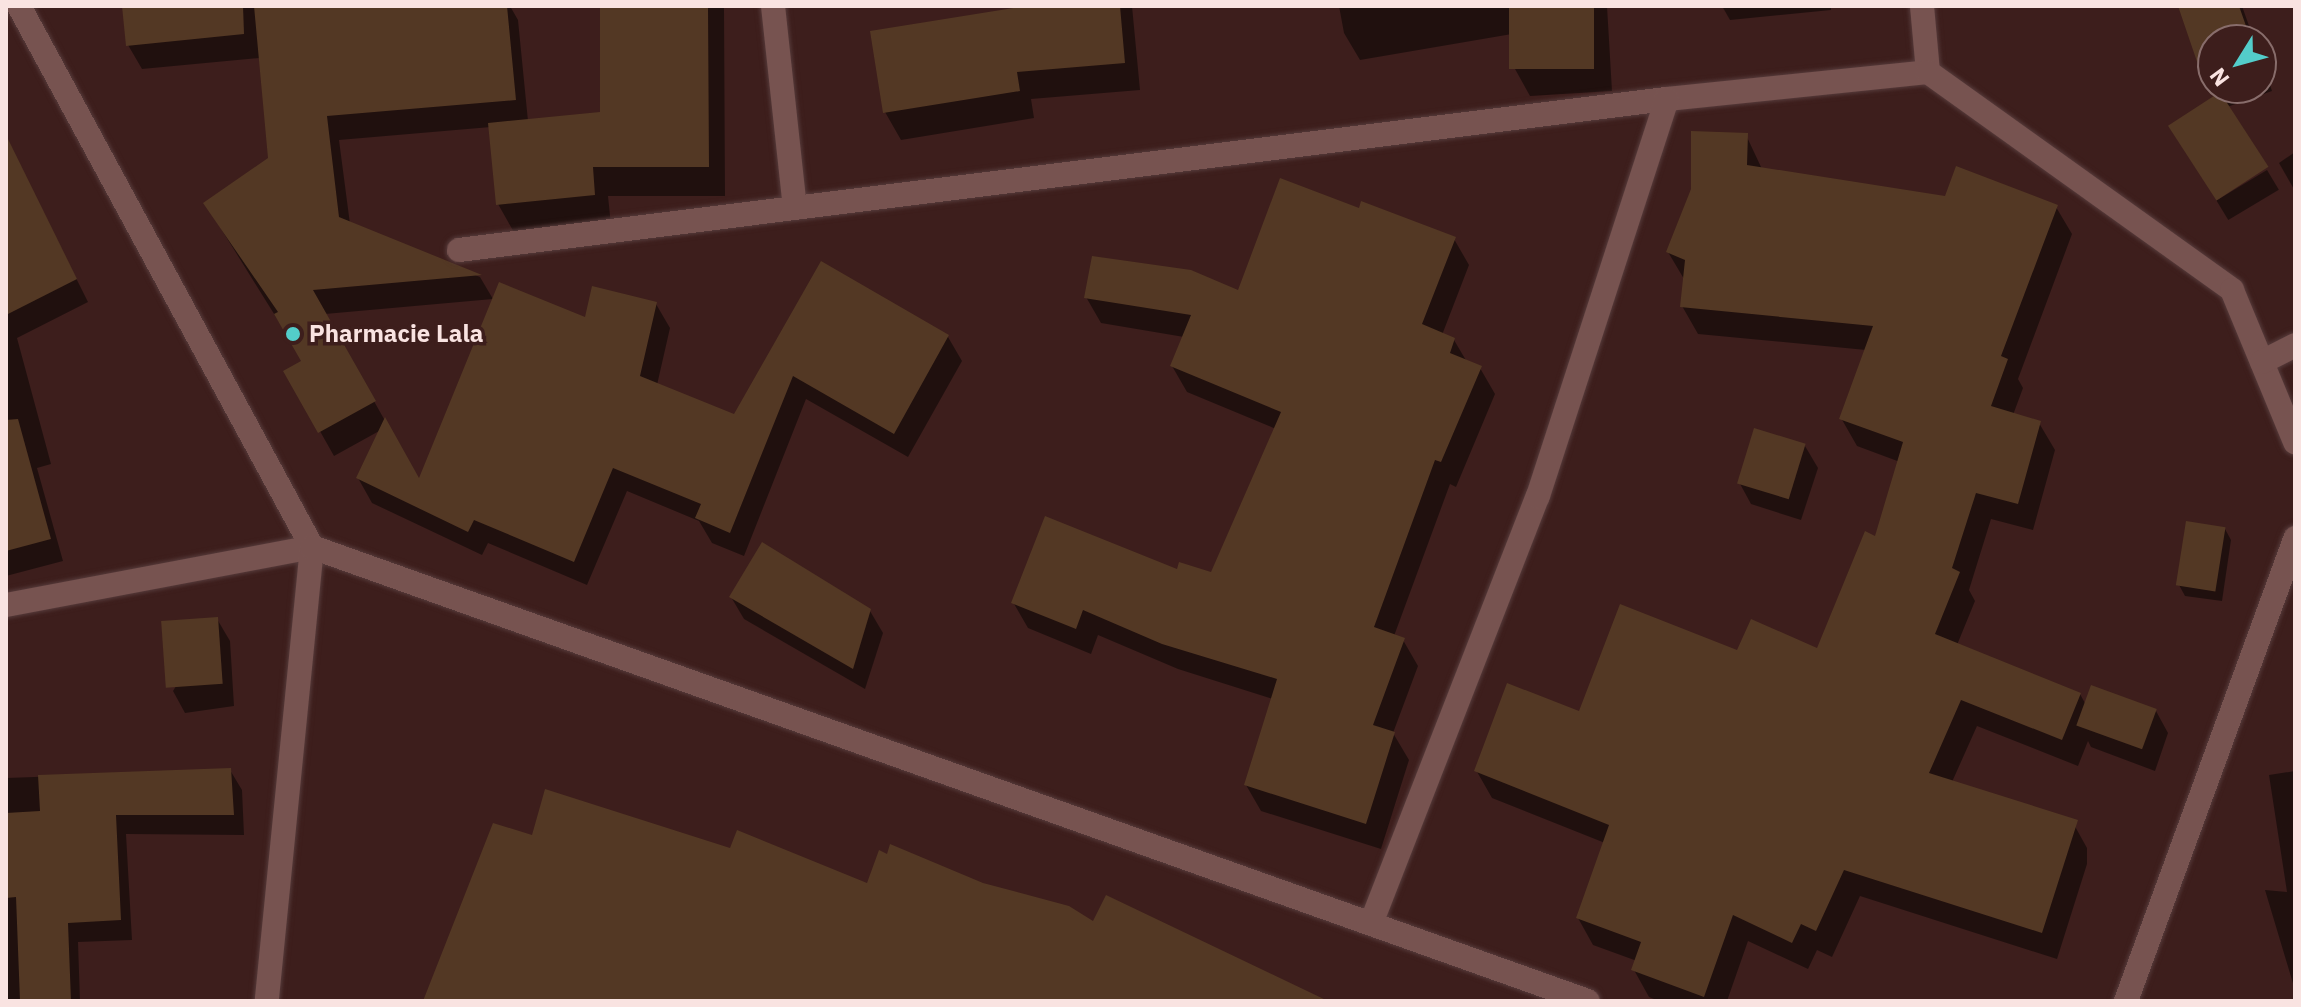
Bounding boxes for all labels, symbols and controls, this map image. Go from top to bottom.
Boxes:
north arrow [2197,24,2277,104]
text: N [2203,62,2235,93]
place label: Pharmacie Lala [309,320,483,348]
marker: Pharmacie Lala [284,325,302,343]

